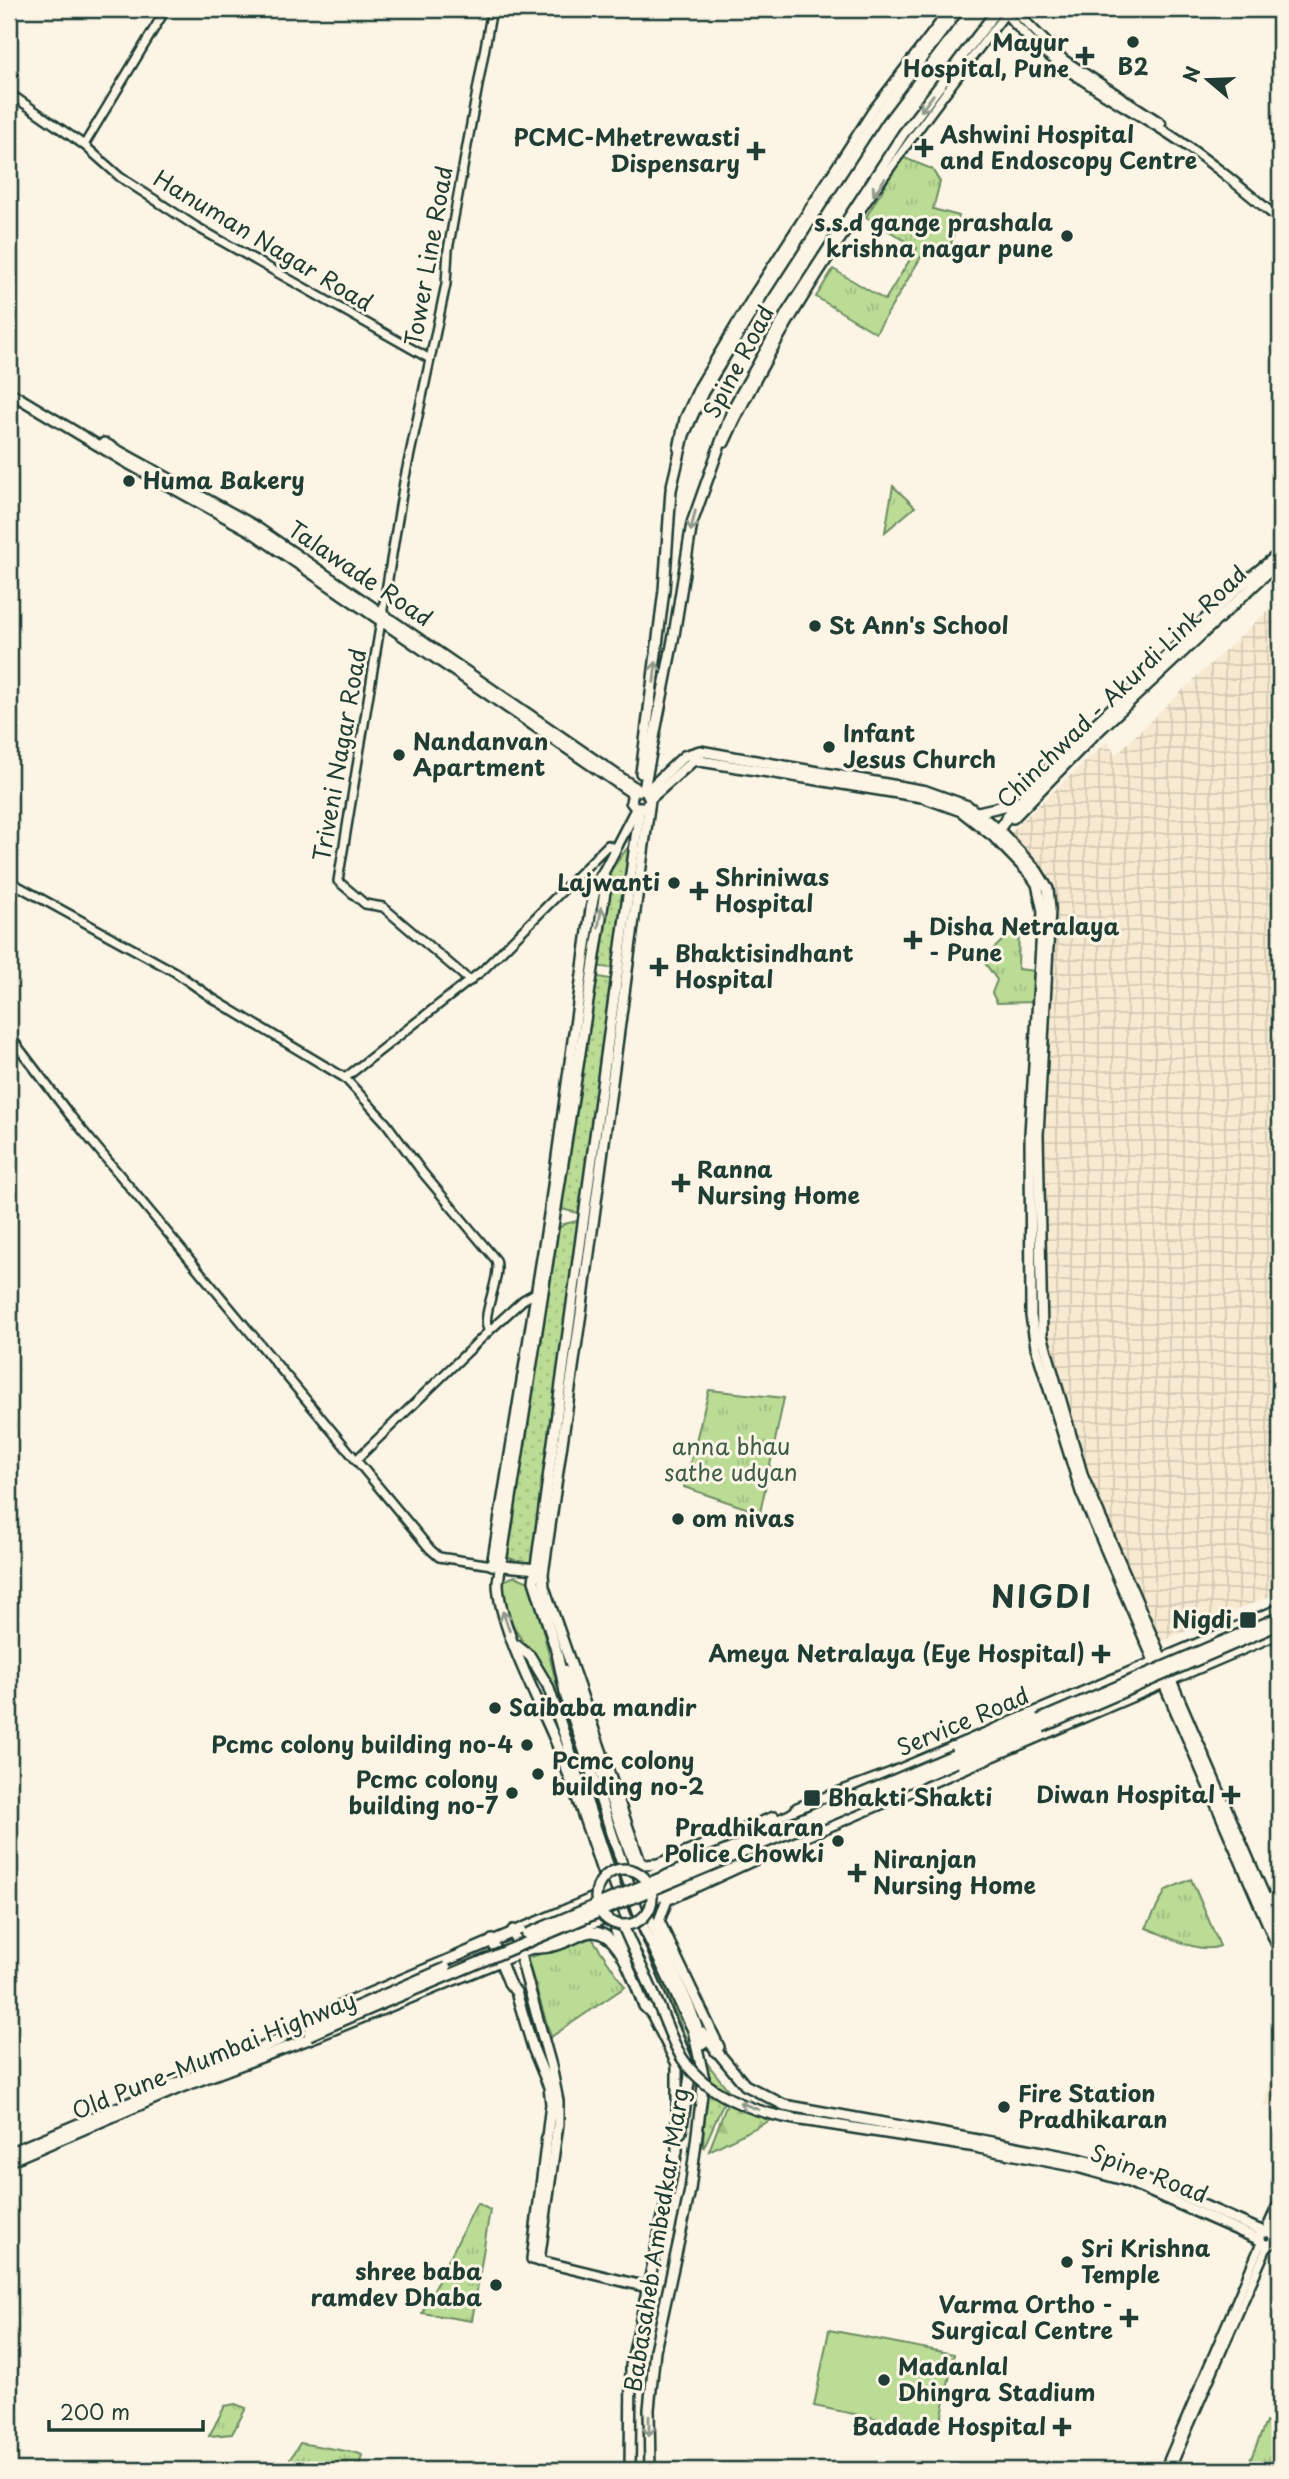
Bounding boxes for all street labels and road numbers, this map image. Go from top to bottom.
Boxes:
street label: Hanuman Nagar Road [147,160,380,319]
street label: Tower Line Road [394,163,461,349]
street label: Spine Road [693,299,782,424]
street label: Talawade Road [281,511,440,634]
street label: Chinchwad - Akurdi Link Road [988,556,1254,815]
street label: Triveni Nagar Road [303,646,374,864]
street label: Service Road [891,1677,1034,1764]
street label: Old Pune–Mumbai Highway [66,1982,361,2128]
street label: Babasaheb Ambedkar Marg [614,2085,697,2394]
street label: Spine Road [1086,2134,1213,2211]

